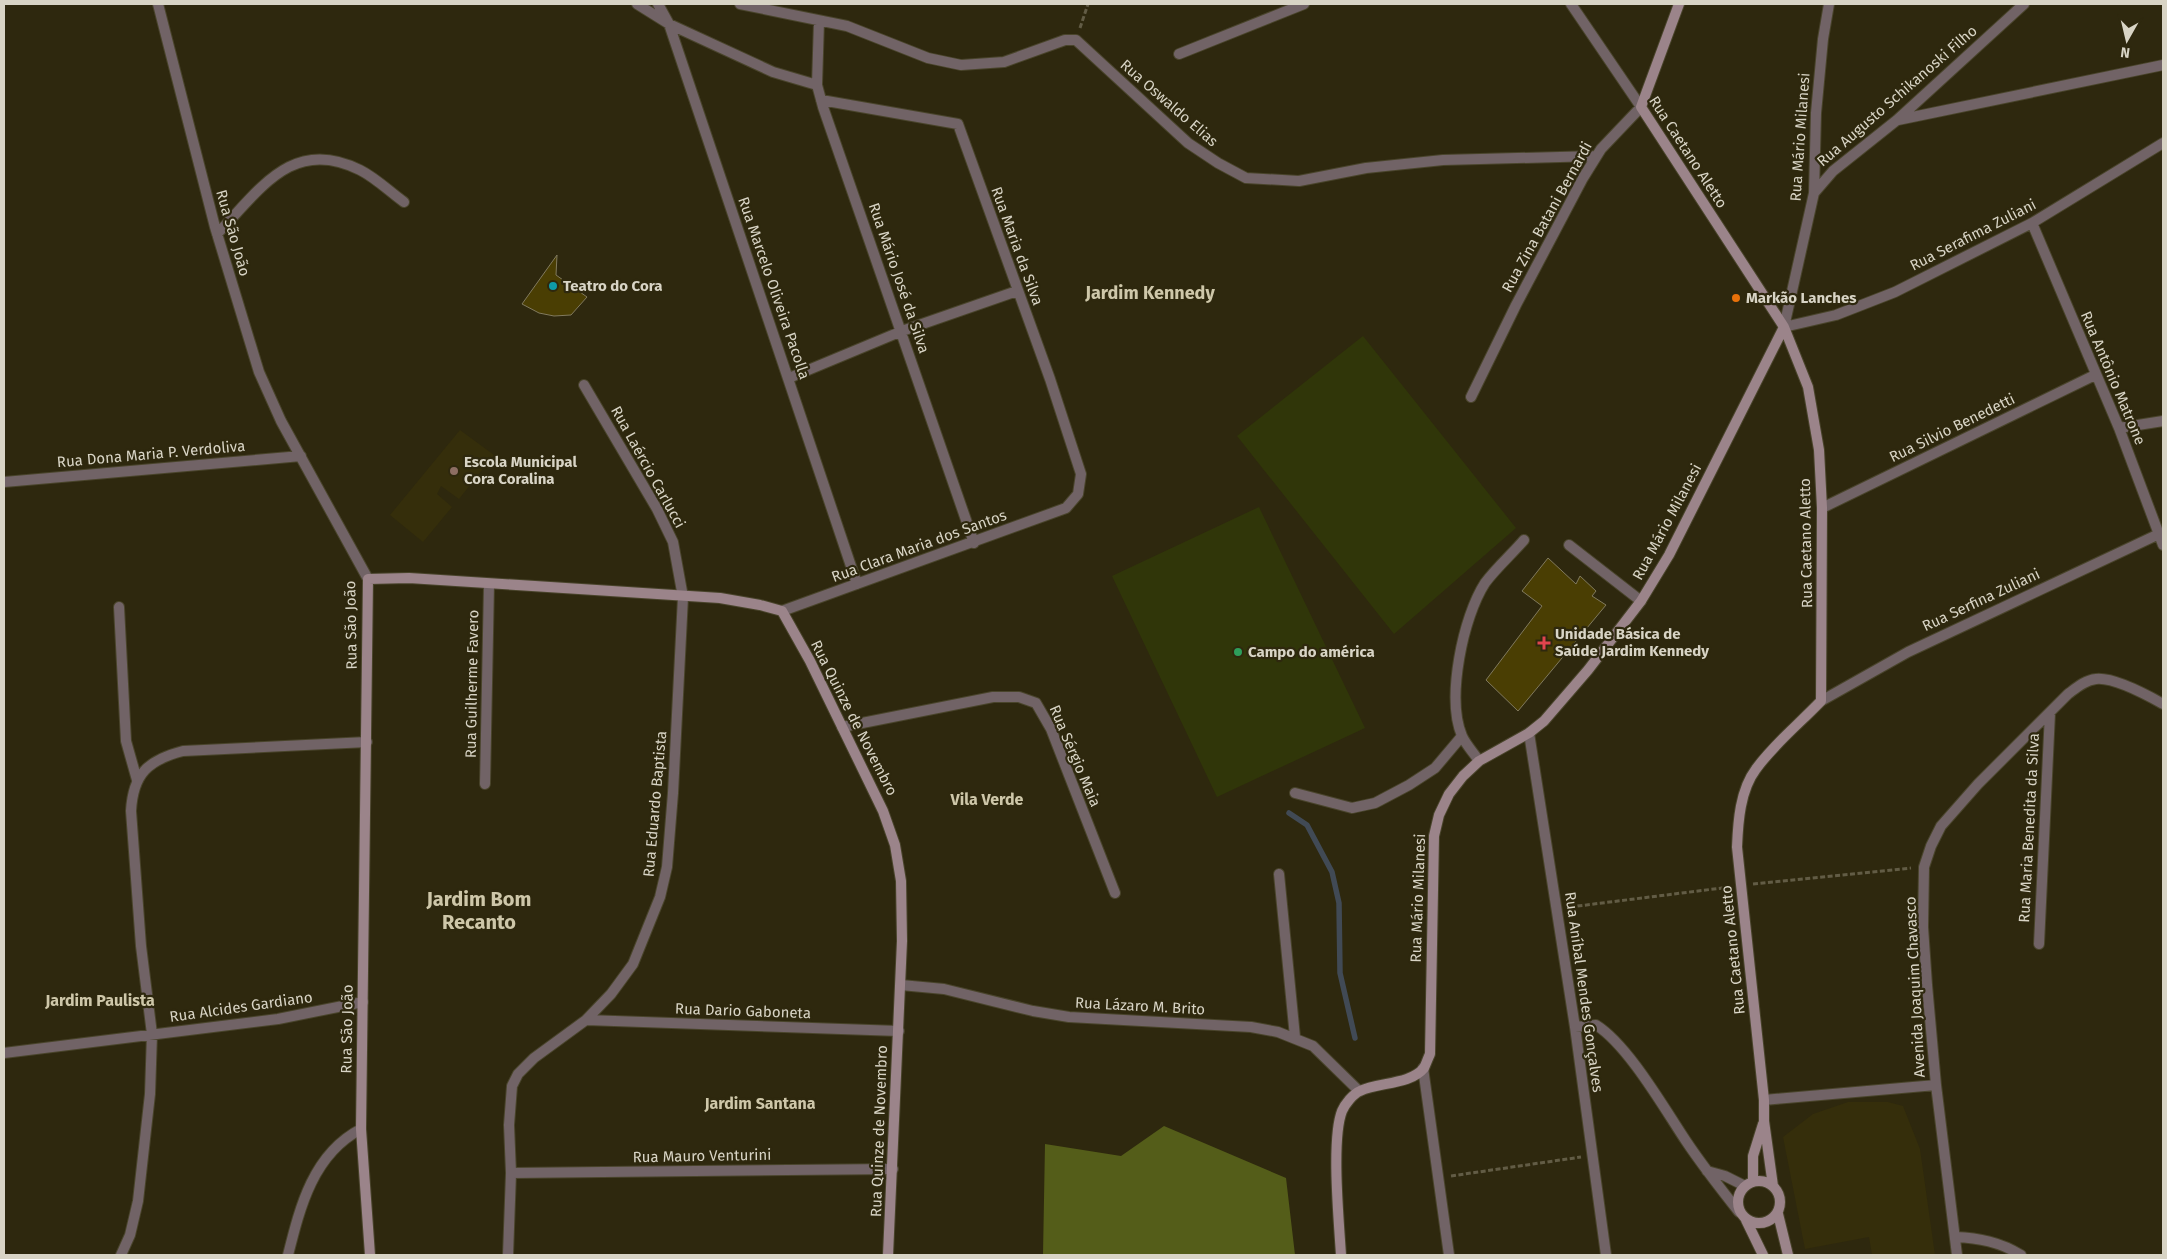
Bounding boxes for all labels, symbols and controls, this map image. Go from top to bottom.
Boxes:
north arrow [2102,15,2152,65]
street label: Rua Augusto Schikanoski Filho [1813,22,1981,170]
text: N [2119,43,2131,61]
street label: Rua Oswaldo Elias [1117,56,1221,150]
street label: Rua Mário Milanesi [1787,72,1813,202]
street label: Rua Caetano Aletto [1645,93,1731,211]
street label: Rua Zina Batani Bernardi [1498,139,1596,295]
street label: Rua Maria da Silva [987,184,1047,308]
street label: Rua São João [212,188,254,278]
street label: Rua Marcelo Oliveira Pacolla [734,194,814,382]
street label: Rua Serafima Zuliani [1907,195,2039,275]
street label: Rua Mário José da Silva [865,200,933,356]
place label: Teatro do Cora [563,277,662,295]
marker: Teatro do Cora [547,280,559,292]
district label: Jardim Kennedy [1084,282,1215,304]
place label: Markão Lanches [1746,289,1856,307]
marker: Markão Lanches [1730,292,1742,304]
street label: Rua Antônio Matrone [2077,309,2149,447]
street label: Rua Silvio Benedetti [1886,390,2018,466]
street label: Rua Laércio Carlucci [607,403,689,531]
street label: Rua Dona Maria P. Verdoliva [56,437,246,471]
place label: Escola Municipal Cora Coralina [464,453,577,488]
street label: Rua Mário Milanesi [1629,461,1705,583]
marker: Escola Municipal Cora Coralina [448,465,460,477]
street label: Rua Caetano Aletto [1796,478,1816,608]
street label: Rua Clara Maria dos Santos [829,506,1009,586]
street label: Rua Serfina Zuliani [1919,565,2043,635]
street label: Rua São João [341,580,361,670]
street label: Rua Guilherme Favero [462,610,482,758]
place label: Unidade Básica de Saúde Jardim Kennedy [1555,625,1709,660]
marker: Unidade Básica de Saúde Jardim Kennedy [1537,636,1551,650]
street label: Rua Quinze de Novembro [807,637,901,799]
place label: Campo do américa [1248,643,1375,661]
marker: Campo do américa [1232,646,1244,658]
street label: Rua Sérgio Maia [1045,702,1105,810]
street label: Rua Eduardo Baptista [640,730,670,878]
street label: Rua Maria Benedita da Silva [2015,733,2043,923]
district label: Vila Verde [950,790,1024,809]
street label: Rua Mário Milanesi [1407,833,1429,963]
street label: Rua Caetano Aletto [1717,884,1749,1016]
district label: Jardim Bom Recanto [426,887,531,934]
street label: Rua Aníbal Mendes Gonçalves [1561,891,1607,1093]
street label: Avenida Joaquim Chavasco [1901,896,1929,1078]
street label: Rua São João [337,984,357,1074]
street label: Rua Alcides Gardiano [168,988,314,1026]
district label: Jardim Paulista [44,991,155,1010]
street label: Rua Lázaro M. Brito [1074,994,1206,1018]
street label: Rua Dario Gaboneta [675,1000,811,1022]
street label: Rua Quinze de Novembro [867,1045,891,1217]
district label: Jardim Santana [703,1094,816,1113]
street label: Rua Mauro Venturini [633,1146,771,1166]

